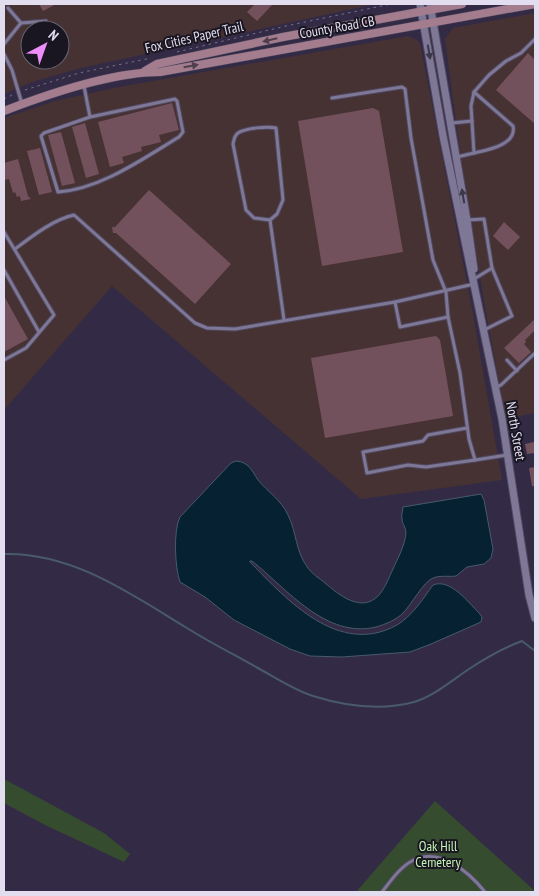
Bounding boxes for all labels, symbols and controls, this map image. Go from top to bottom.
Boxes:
street label: County Road CB [298,12,376,42]
street label: Fox Cities Paper Trail [143,17,246,57]
north arrow [20,20,70,70]
text: N [45,26,62,44]
one-way arrow [262,36,277,44]
one-way arrow [425,44,433,60]
one-way arrow [184,62,200,70]
one-way arrow [459,188,467,204]
street label: North Street [502,400,530,462]
park label: Oak Hill Cemetery [415,837,461,871]

